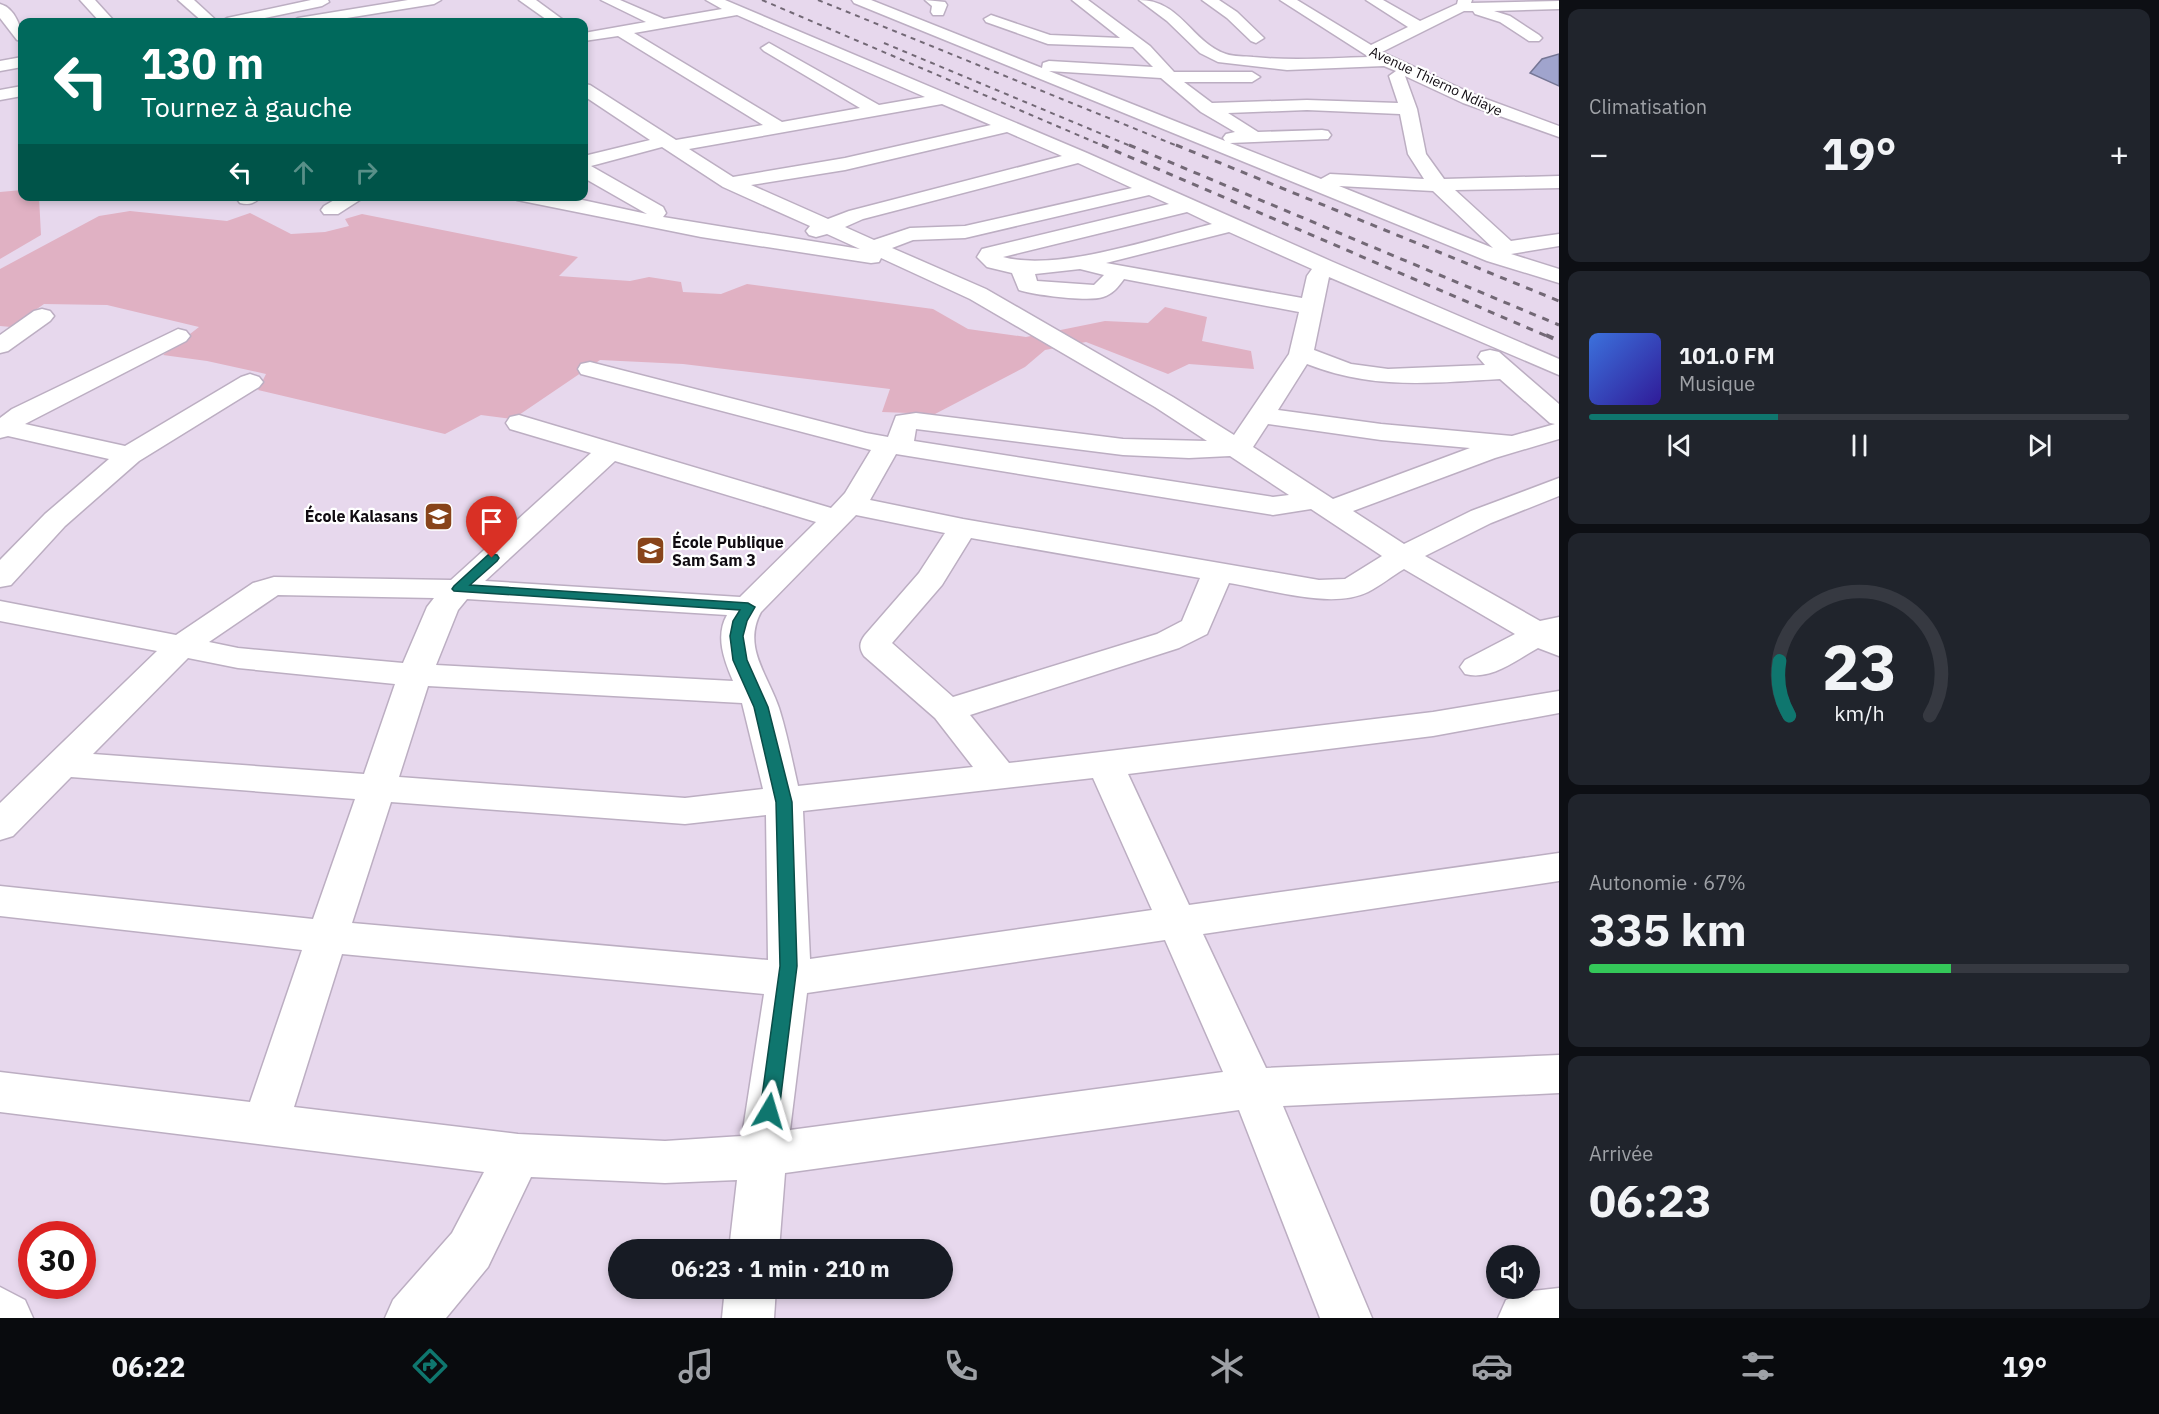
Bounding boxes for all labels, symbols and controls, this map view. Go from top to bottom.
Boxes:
text: 130 m [141,36,264,91]
icon: left [42,42,120,120]
street label: Avenue Thierno Ndiaye [1367,42,1506,120]
text: Tournez à gauche [141,89,352,124]
text: Climatisation [1589,93,1707,120]
text: 19° [1821,124,1897,182]
text: − [1589,132,1609,175]
text: + [2109,132,2129,175]
icon: left [224,156,257,189]
icon: ahead [287,156,320,189]
icon: right [350,156,383,189]
text: 101.0 FM [1679,341,1775,370]
text: Musique [1679,370,1755,397]
icon: previous [1663,429,1696,462]
icon: pause [1843,429,1876,462]
icon: next [2023,429,2056,462]
pin [466,496,517,558]
school or university icon: École Kalasans [423,500,455,532]
place label: École Kalasans [305,505,418,526]
icon: arrive [475,505,508,538]
place label: École Publique Sam Sam 3 [672,531,784,570]
school or university icon: École Publique Sam Sam 3 [635,535,667,567]
text: 23 [1822,626,1896,707]
text: km/h [1834,699,1884,727]
text: Autonomie · 67% [1589,869,1746,896]
text: 335 km [1589,900,1747,958]
position arrow [737,1079,801,1143]
text: Arrivée [1589,1140,1653,1167]
text: 06:23 [1589,1171,1712,1229]
speed limit sign: 30 [18,1221,96,1299]
map controls [1486,1245,1540,1299]
button: sound [1486,1245,1540,1299]
text: 06:23 · 1 min · 210 m [671,1254,890,1283]
icon: directions [409,1345,451,1387]
icon: music [675,1345,717,1387]
icon: phone [940,1345,982,1387]
icon: climate [1206,1345,1248,1387]
icon: car [1471,1345,1513,1387]
icon: filters [1737,1345,1779,1387]
text: 06:22 [112,1349,185,1384]
text: 19° [2002,1349,2047,1384]

